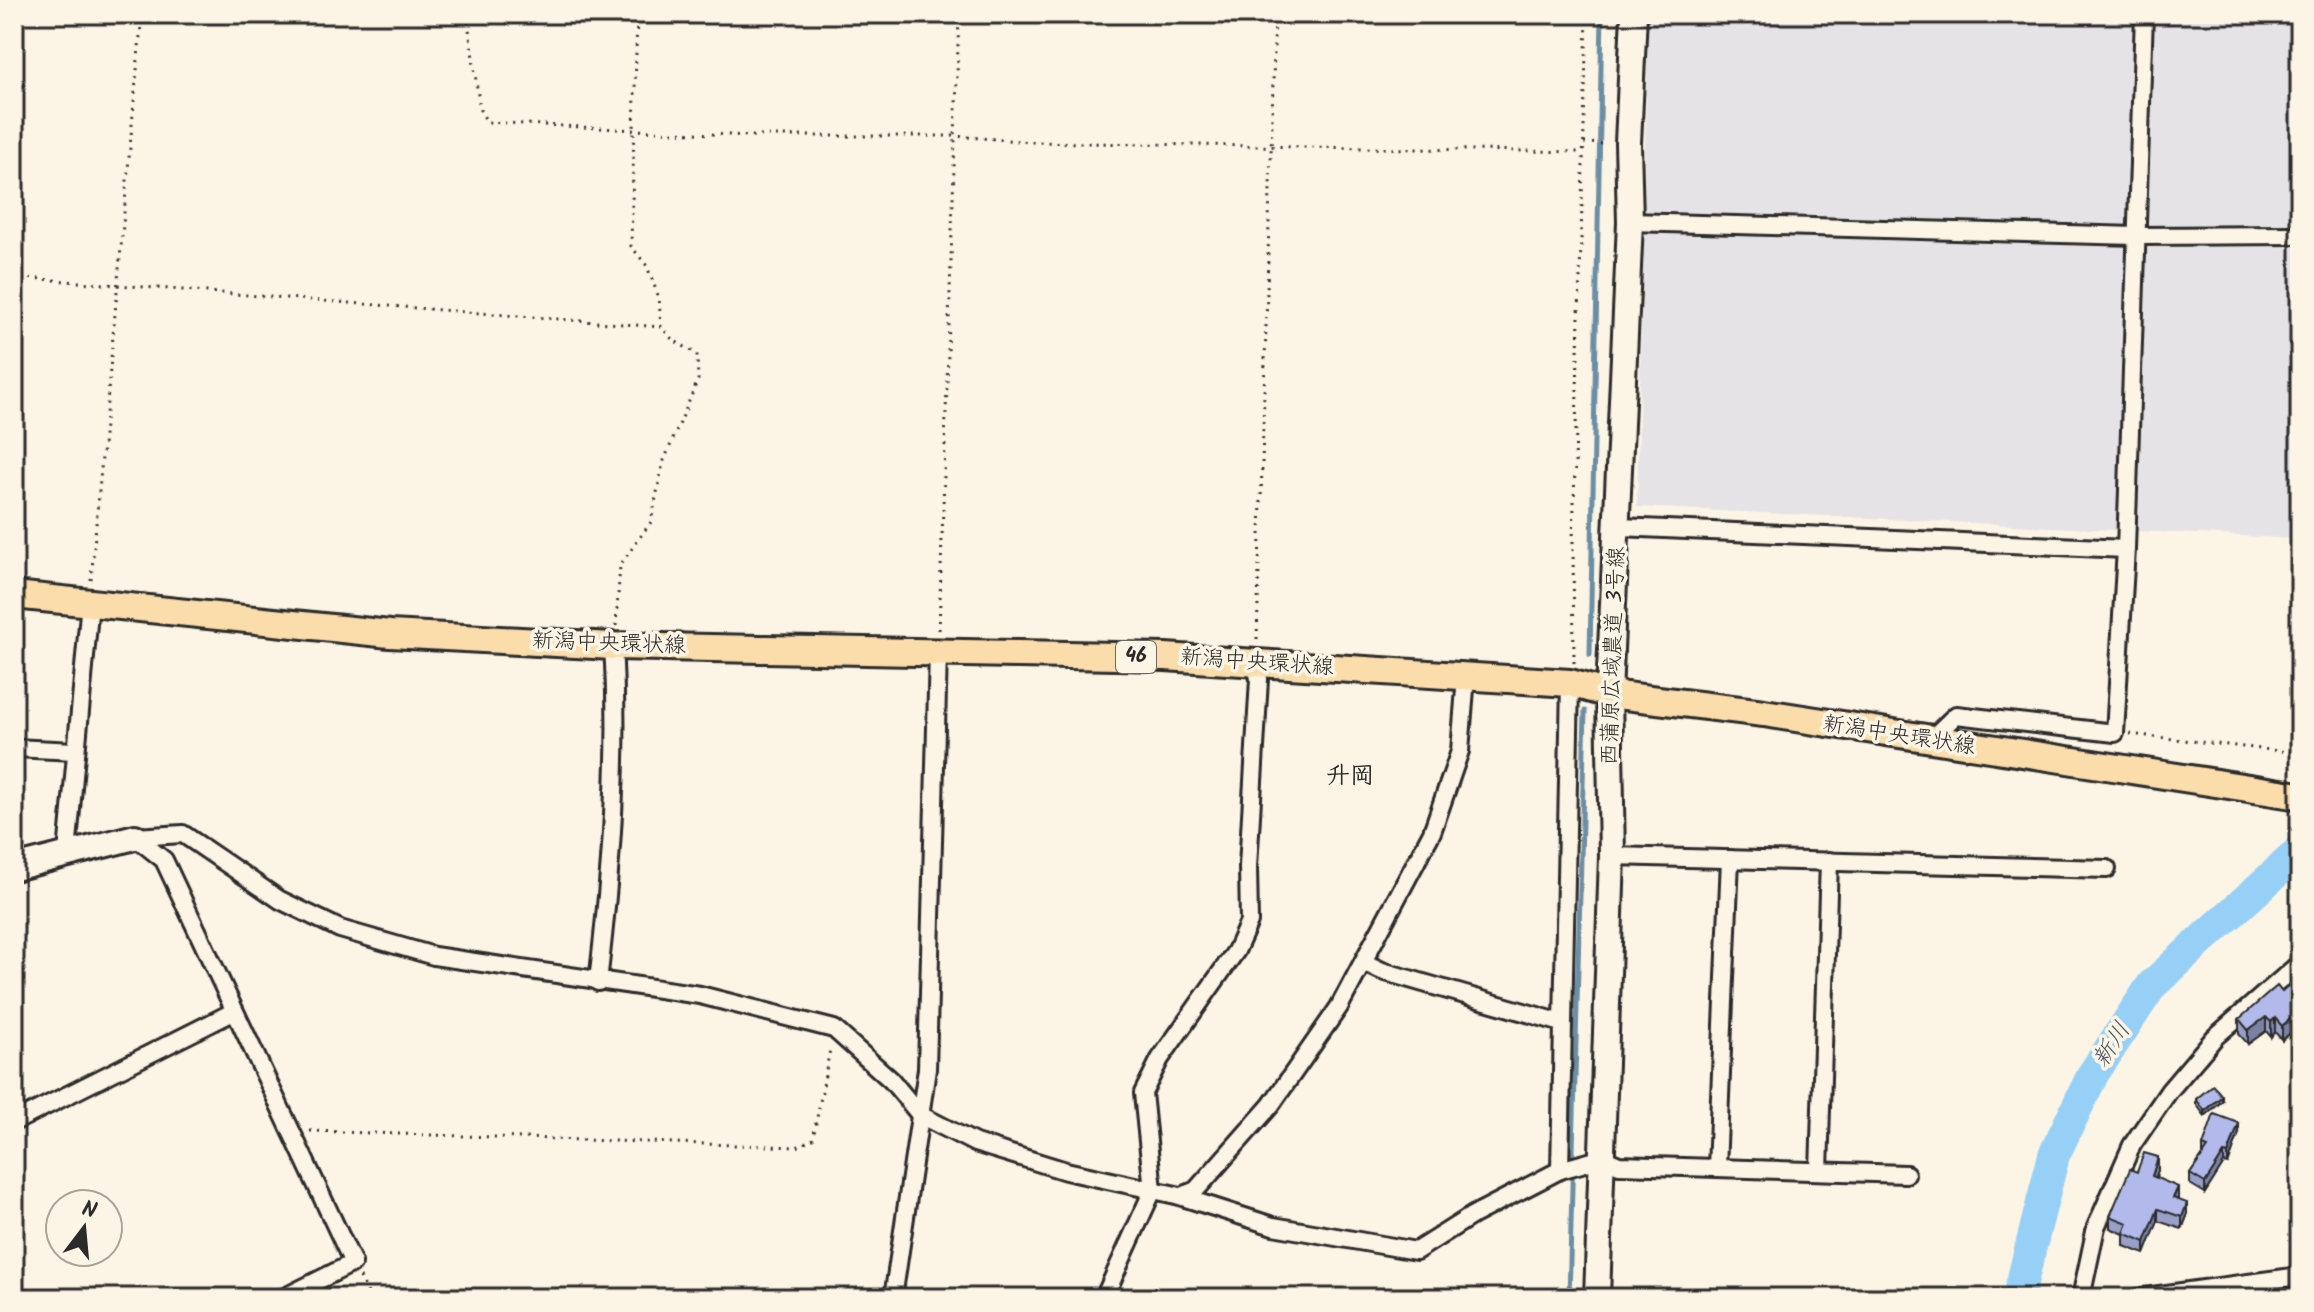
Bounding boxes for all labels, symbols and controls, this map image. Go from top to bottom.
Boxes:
street label: 西蒲原広域農道 3号線 [1593,546,1635,766]
street label: 新潟中央環状線 [531,624,687,664]
street label: 新潟中央環状線 [1179,640,1335,686]
road number: 46 [1116,641,1156,673]
street label: 新潟中央環状線 [1820,707,1978,765]
district label: 升岡 [1326,757,1374,796]
water label: 新川 [2083,1014,2141,1076]
north arrow [44,1188,124,1268]
text: N [77,1192,100,1230]

